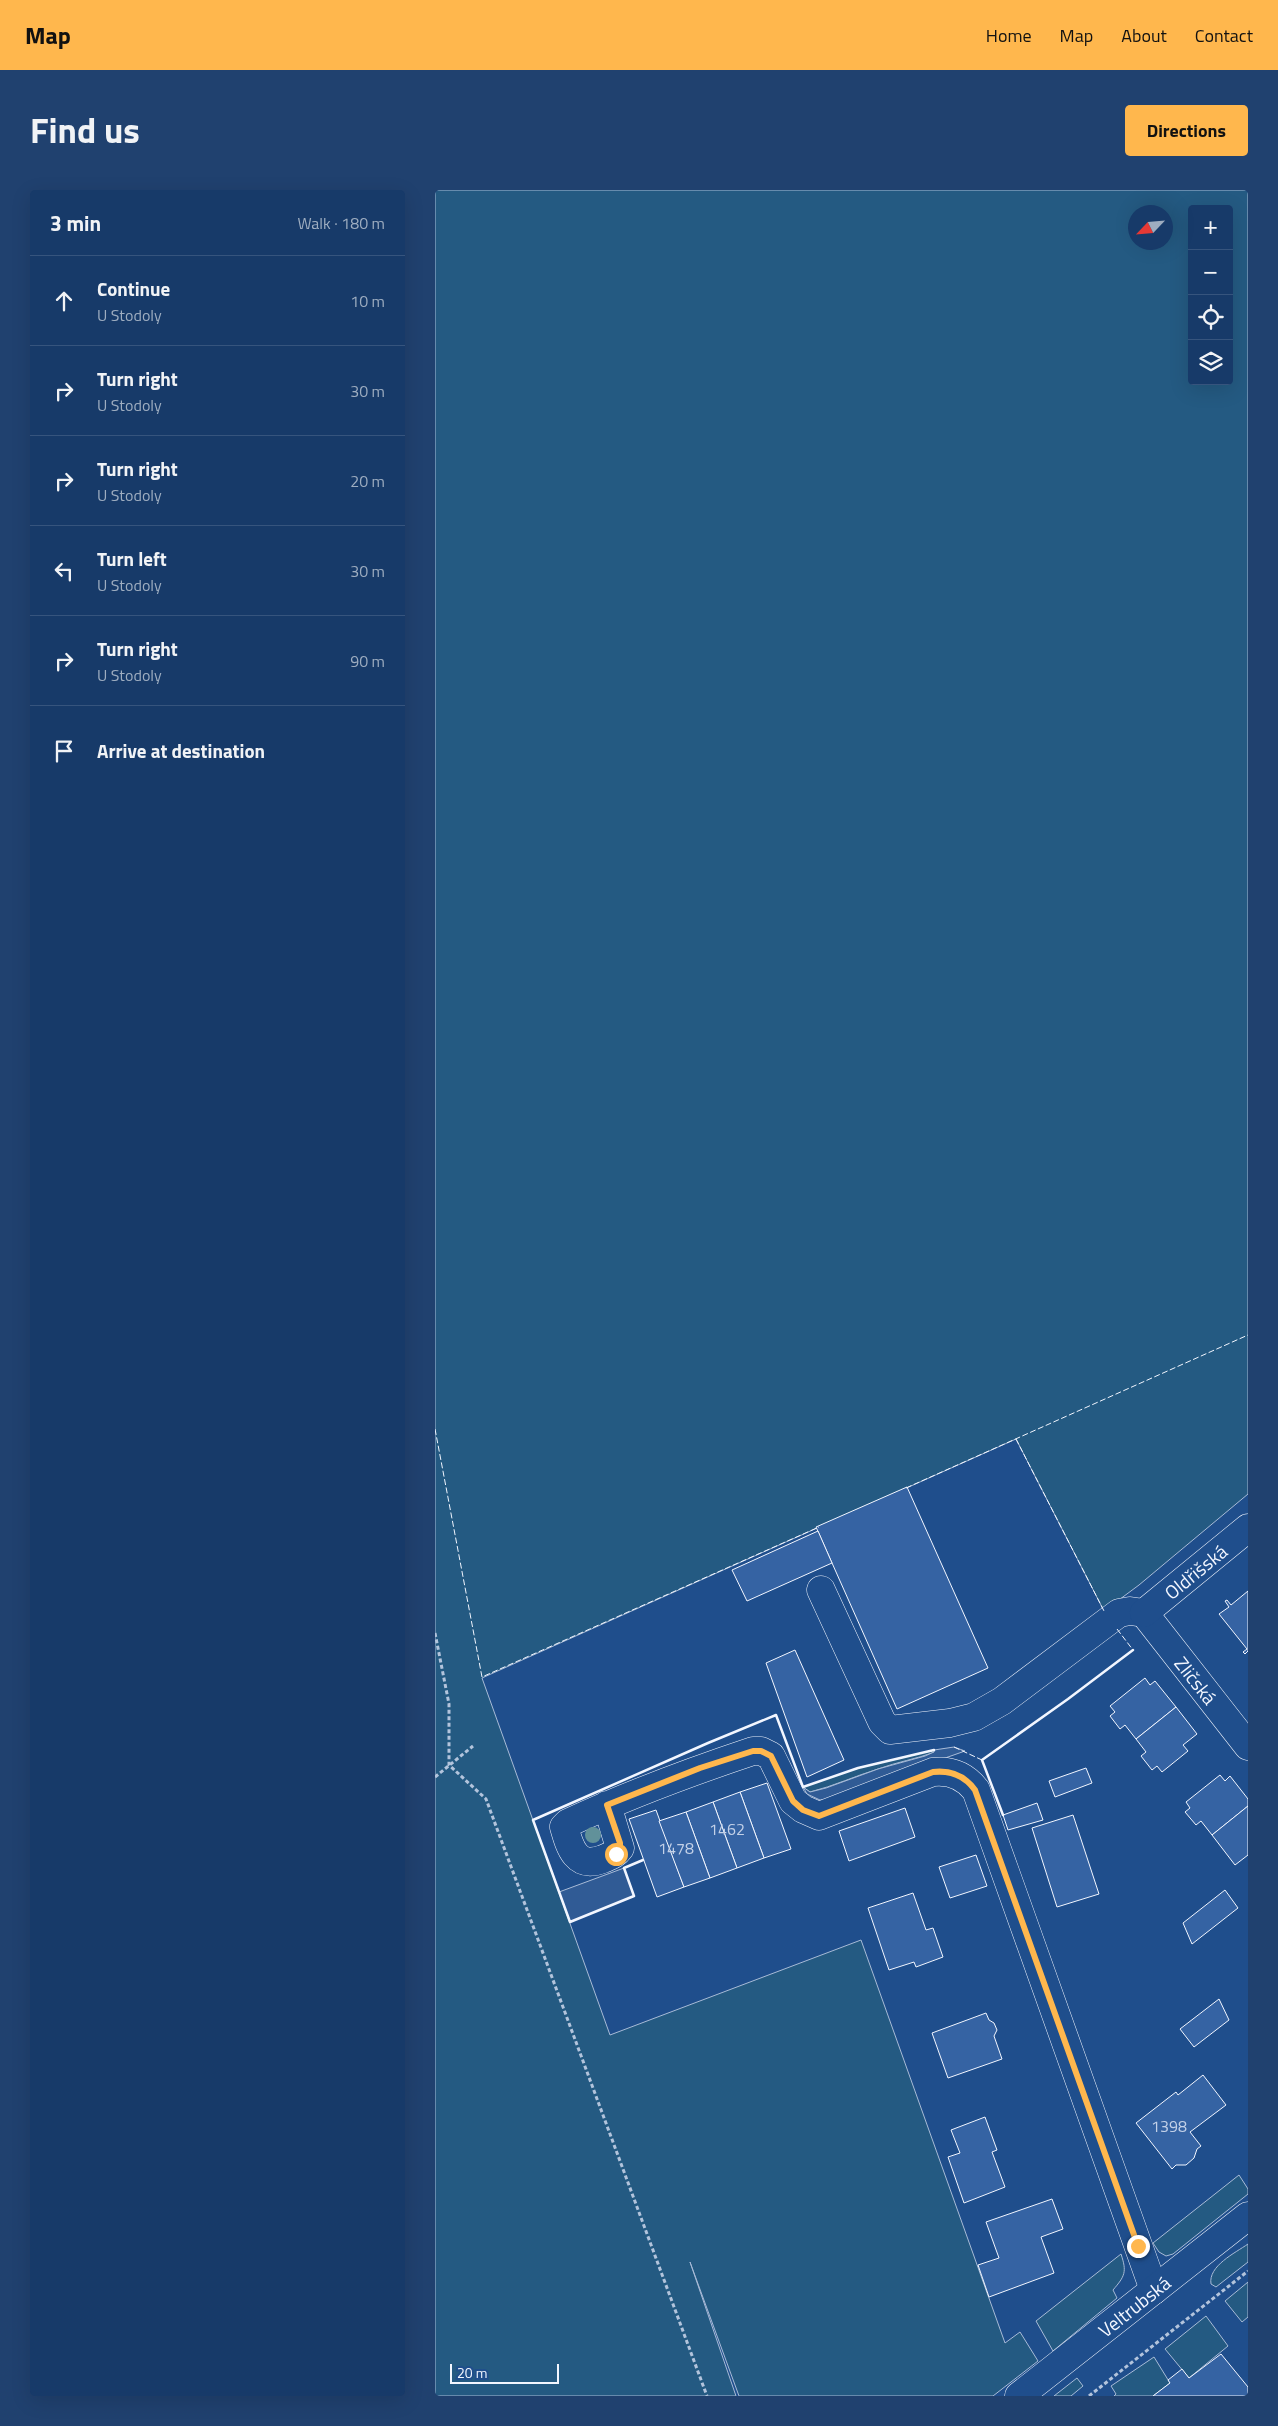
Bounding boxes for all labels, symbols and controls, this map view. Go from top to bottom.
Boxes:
text: Map [25,17,71,53]
text: Home [986,22,1032,49]
text: Map [1060,22,1093,49]
text: About [1121,22,1167,49]
text: Contact [1195,22,1253,49]
text: Find us [30,103,140,157]
button: Directions [1125,105,1248,156]
north arrow [1128,205,1173,250]
map controls [1188,205,1233,385]
button: + [1188,205,1233,250]
text: 3 min [50,207,101,239]
text: Walk · 180 m [297,211,385,235]
button: − [1188,250,1233,295]
text: Continue [97,274,170,303]
icon: ahead [50,287,78,315]
text: 10 m [350,289,385,313]
button: locate [1188,295,1233,340]
text: U Stodoly [97,303,162,327]
button: layers [1188,340,1233,385]
text: Turn right [97,364,178,393]
icon: right [50,377,78,405]
text: 30 m [350,379,385,403]
text: U Stodoly [97,393,162,417]
text: Turn right [97,454,178,483]
icon: right [50,467,78,495]
text: 20 m [350,469,385,493]
text: U Stodoly [97,483,162,507]
text: Turn left [97,544,167,573]
icon: left [50,557,78,585]
text: 30 m [350,559,385,583]
text: U Stodoly [97,573,162,597]
text: Turn right [97,634,178,663]
icon: right [50,647,78,675]
text: 90 m [350,649,385,673]
text: U Stodoly [97,663,162,687]
text: Arrive at destination [97,736,265,765]
icon: arrive [50,737,78,765]
street label: Oldřišská [1157,1536,1233,1606]
street label: Zličská [1168,1650,1225,1711]
house number: 1462 [709,1817,745,1841]
house number: 1478 [658,1836,694,1860]
route start [605,1843,628,1866]
house number: 1398 [1151,2114,1187,2138]
route end [1127,2235,1150,2258]
street label: Veltrubská [1091,2268,1177,2344]
scale bar [450,2361,559,2384]
text: 20 m [457,2362,487,2383]

